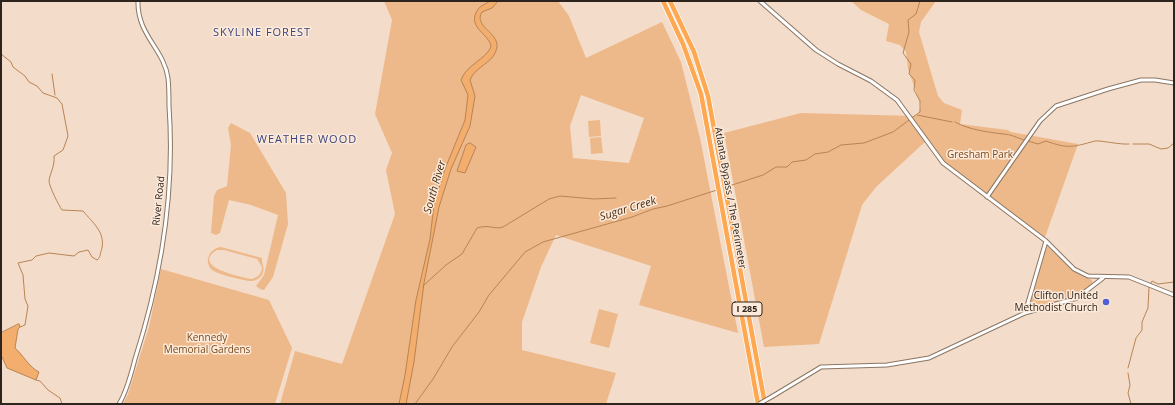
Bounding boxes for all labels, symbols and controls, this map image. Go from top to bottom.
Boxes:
district label: SKYLINE FOREST [213,26,311,40]
street label: Atlanta Bypass / The Perimeter [712,126,748,270]
district label: WEATHER WOOD [257,133,357,147]
park label: Gresham Park [947,149,1013,161]
water label: South River [421,159,449,215]
street label: River Road [150,176,168,226]
water label: Sugar Creek [598,194,658,224]
place label: Clifton United Methodist Church [1015,290,1098,314]
marker: Clifton United Methodist Church [1101,297,1111,307]
road number: I 285 [732,302,762,316]
park label: Kennedy Memorial Gardens [164,332,250,356]

